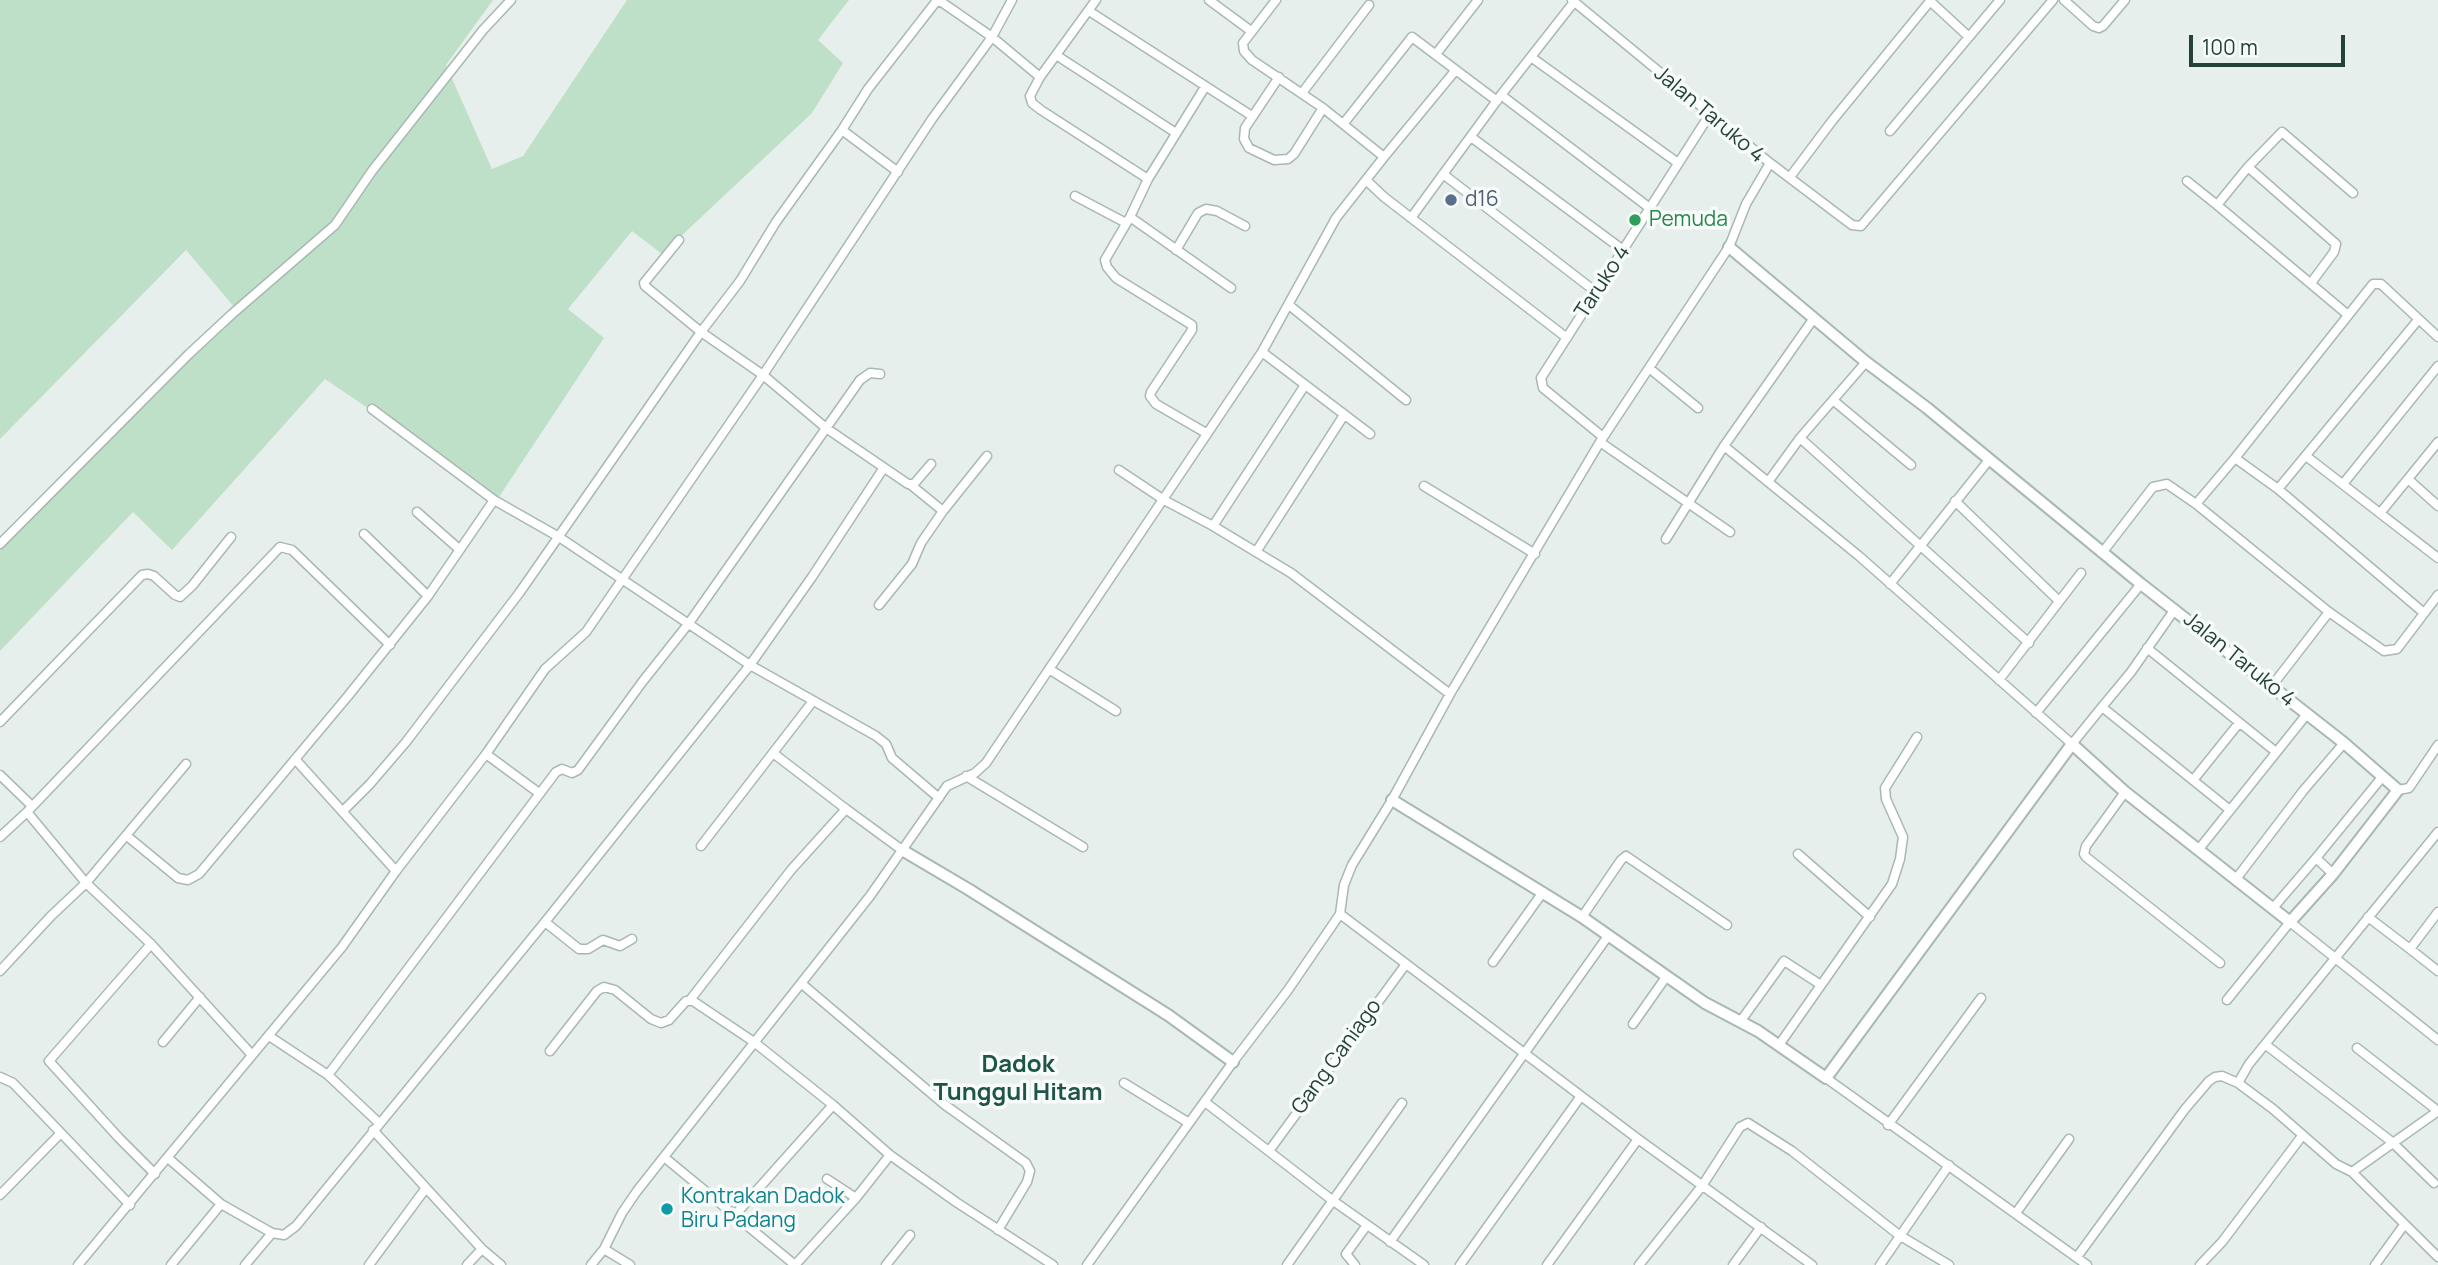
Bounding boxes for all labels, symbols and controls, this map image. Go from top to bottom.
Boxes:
scale bar [2193,21,2349,65]
text: 100 m [2202,33,2258,61]
street label: Jalan Taruko 4 [1649,61,1769,169]
place label: d16 [1465,187,1499,213]
marker: d16 [1443,192,1459,208]
place label: Pemuda [1649,207,1728,233]
marker: Pemuda [1627,212,1643,228]
street label: Taruko 4 [1570,241,1636,323]
street label: Jalan Taruko 4 [2178,607,2300,713]
street label: Gang Caniago [1287,995,1387,1119]
district label: Dadok Tunggul Hitam [933,1051,1103,1107]
place label: Kontrakan Dadok Biru Padang [681,1184,845,1234]
marker: Kontrakan Dadok Biru Padang [659,1201,675,1217]

